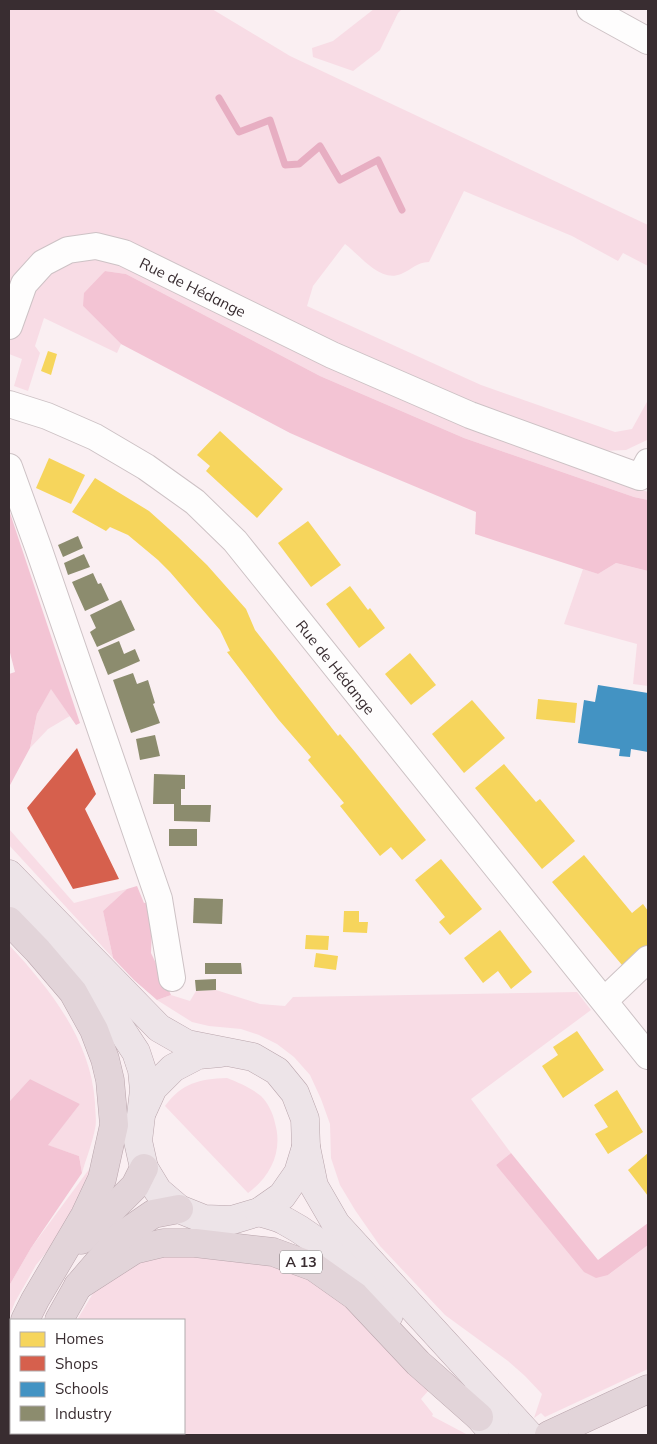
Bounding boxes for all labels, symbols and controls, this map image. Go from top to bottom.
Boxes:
street label: Rue de Hédange [137,253,249,321]
street label: Rue de Hédange [292,616,380,718]
road number: A 13 [280,1250,322,1274]
legend [10,1319,185,1434]
text: Homes [55,1329,104,1348]
text: Shops [55,1354,98,1373]
text: Schools [55,1379,109,1398]
text: Industry [55,1404,112,1423]

